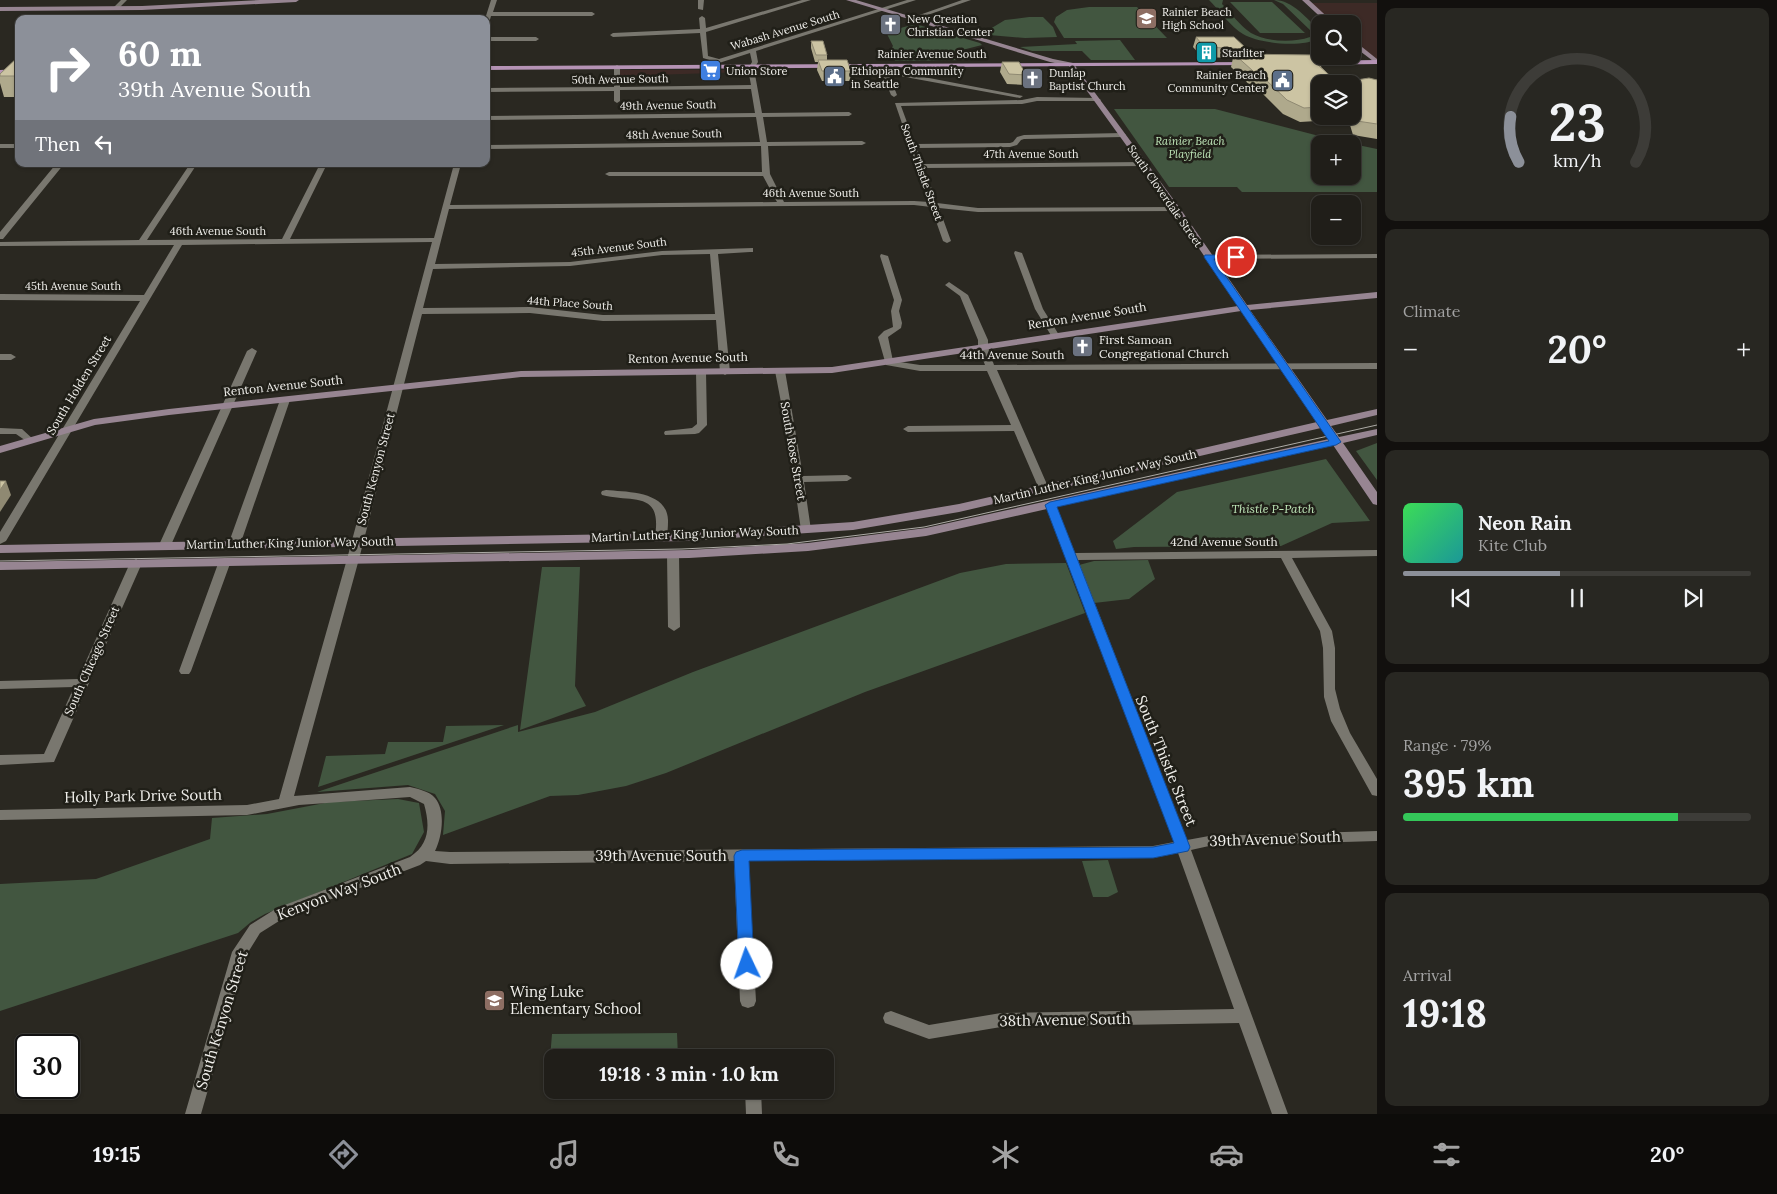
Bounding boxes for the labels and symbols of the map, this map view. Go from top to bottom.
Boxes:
place label: Rainier Beach High School [1162,5,1232,32]
school or university icon: Rainier Beach High School [1134,6,1158,30]
street label: Wabash Avenue South [729,7,842,53]
place label: New Creation Christian Center [907,12,992,39]
church icon: New Creation Christian Center [879,13,903,37]
building icon: Starliter [1194,41,1218,65]
place label: Starliter [1222,46,1264,60]
street label: Rainier Avenue South [877,47,987,61]
supermarket icon: Union Store [698,59,722,83]
place label: Union Store [726,64,788,78]
place label: Ethiopian Community in Seattle [851,64,964,91]
public building icon: Ethiopian Community in Seattle [823,65,847,89]
place label: Dunlap Baptist Church [1049,66,1126,93]
church icon: Dunlap Baptist Church [1021,67,1045,91]
place label: Rainier Beach Community Center [1168,68,1266,95]
public building icon: Rainier Beach Community Center [1270,69,1294,93]
street label: 50th Avenue South [571,71,669,87]
street label: 49th Avenue South [620,97,717,113]
street label: South Thistle Street [898,122,946,223]
street label: 48th Avenue South [626,126,723,142]
park label: Rainier Beach Playfield [1155,134,1225,161]
street label: South Cloverdale Street [1124,142,1206,250]
street label: 47th Avenue South [983,147,1079,161]
street label: 46th Avenue South [763,186,860,200]
street label: 46th Avenue South [170,224,267,238]
street label: 45th Avenue South [570,234,668,260]
pin [1215,236,1257,278]
street label: 45th Avenue South [25,279,121,293]
street label: 44th Place South [527,293,614,313]
street label: Renton Avenue South [1027,299,1147,332]
street label: South Holden Street [43,332,114,437]
place label: First Samoan Congregational Church [1099,332,1229,361]
church icon: First Samoan Congregational Church [1071,335,1095,359]
street label: 44th Avenue South [960,347,1064,362]
street label: Renton Avenue South [628,349,748,366]
street label: Renton Avenue South [223,372,343,399]
street label: South Rose Street [777,401,810,502]
street label: South Kenyon Street [353,411,398,527]
street label: Martin Luther King Junior Way South [992,446,1198,507]
park label: Thistle P-Patch [1231,501,1315,516]
street label: Martin Luther King Junior Way South [591,522,799,545]
street label: Martin Luther King Junior Way South [186,533,394,552]
street label: 42nd Avenue South [1170,534,1278,549]
street label: South Chicago Street [61,603,123,718]
street label: South Thistle Street [1132,693,1201,829]
street label: Holly Park Drive South [64,785,222,806]
street label: 39th Avenue South [1209,827,1341,850]
street label: 39th Avenue South [595,846,727,865]
street label: Kenyon Way South [274,859,404,924]
position arrow [720,937,772,989]
street label: South Kenyon Street [191,948,252,1092]
place label: Wing Luke Elementary School [510,982,641,1018]
school or university icon: Wing Luke Elementary School [482,989,506,1013]
street label: 38th Avenue South [999,1009,1131,1030]
speed limit sign: 30 [15,1034,80,1099]

